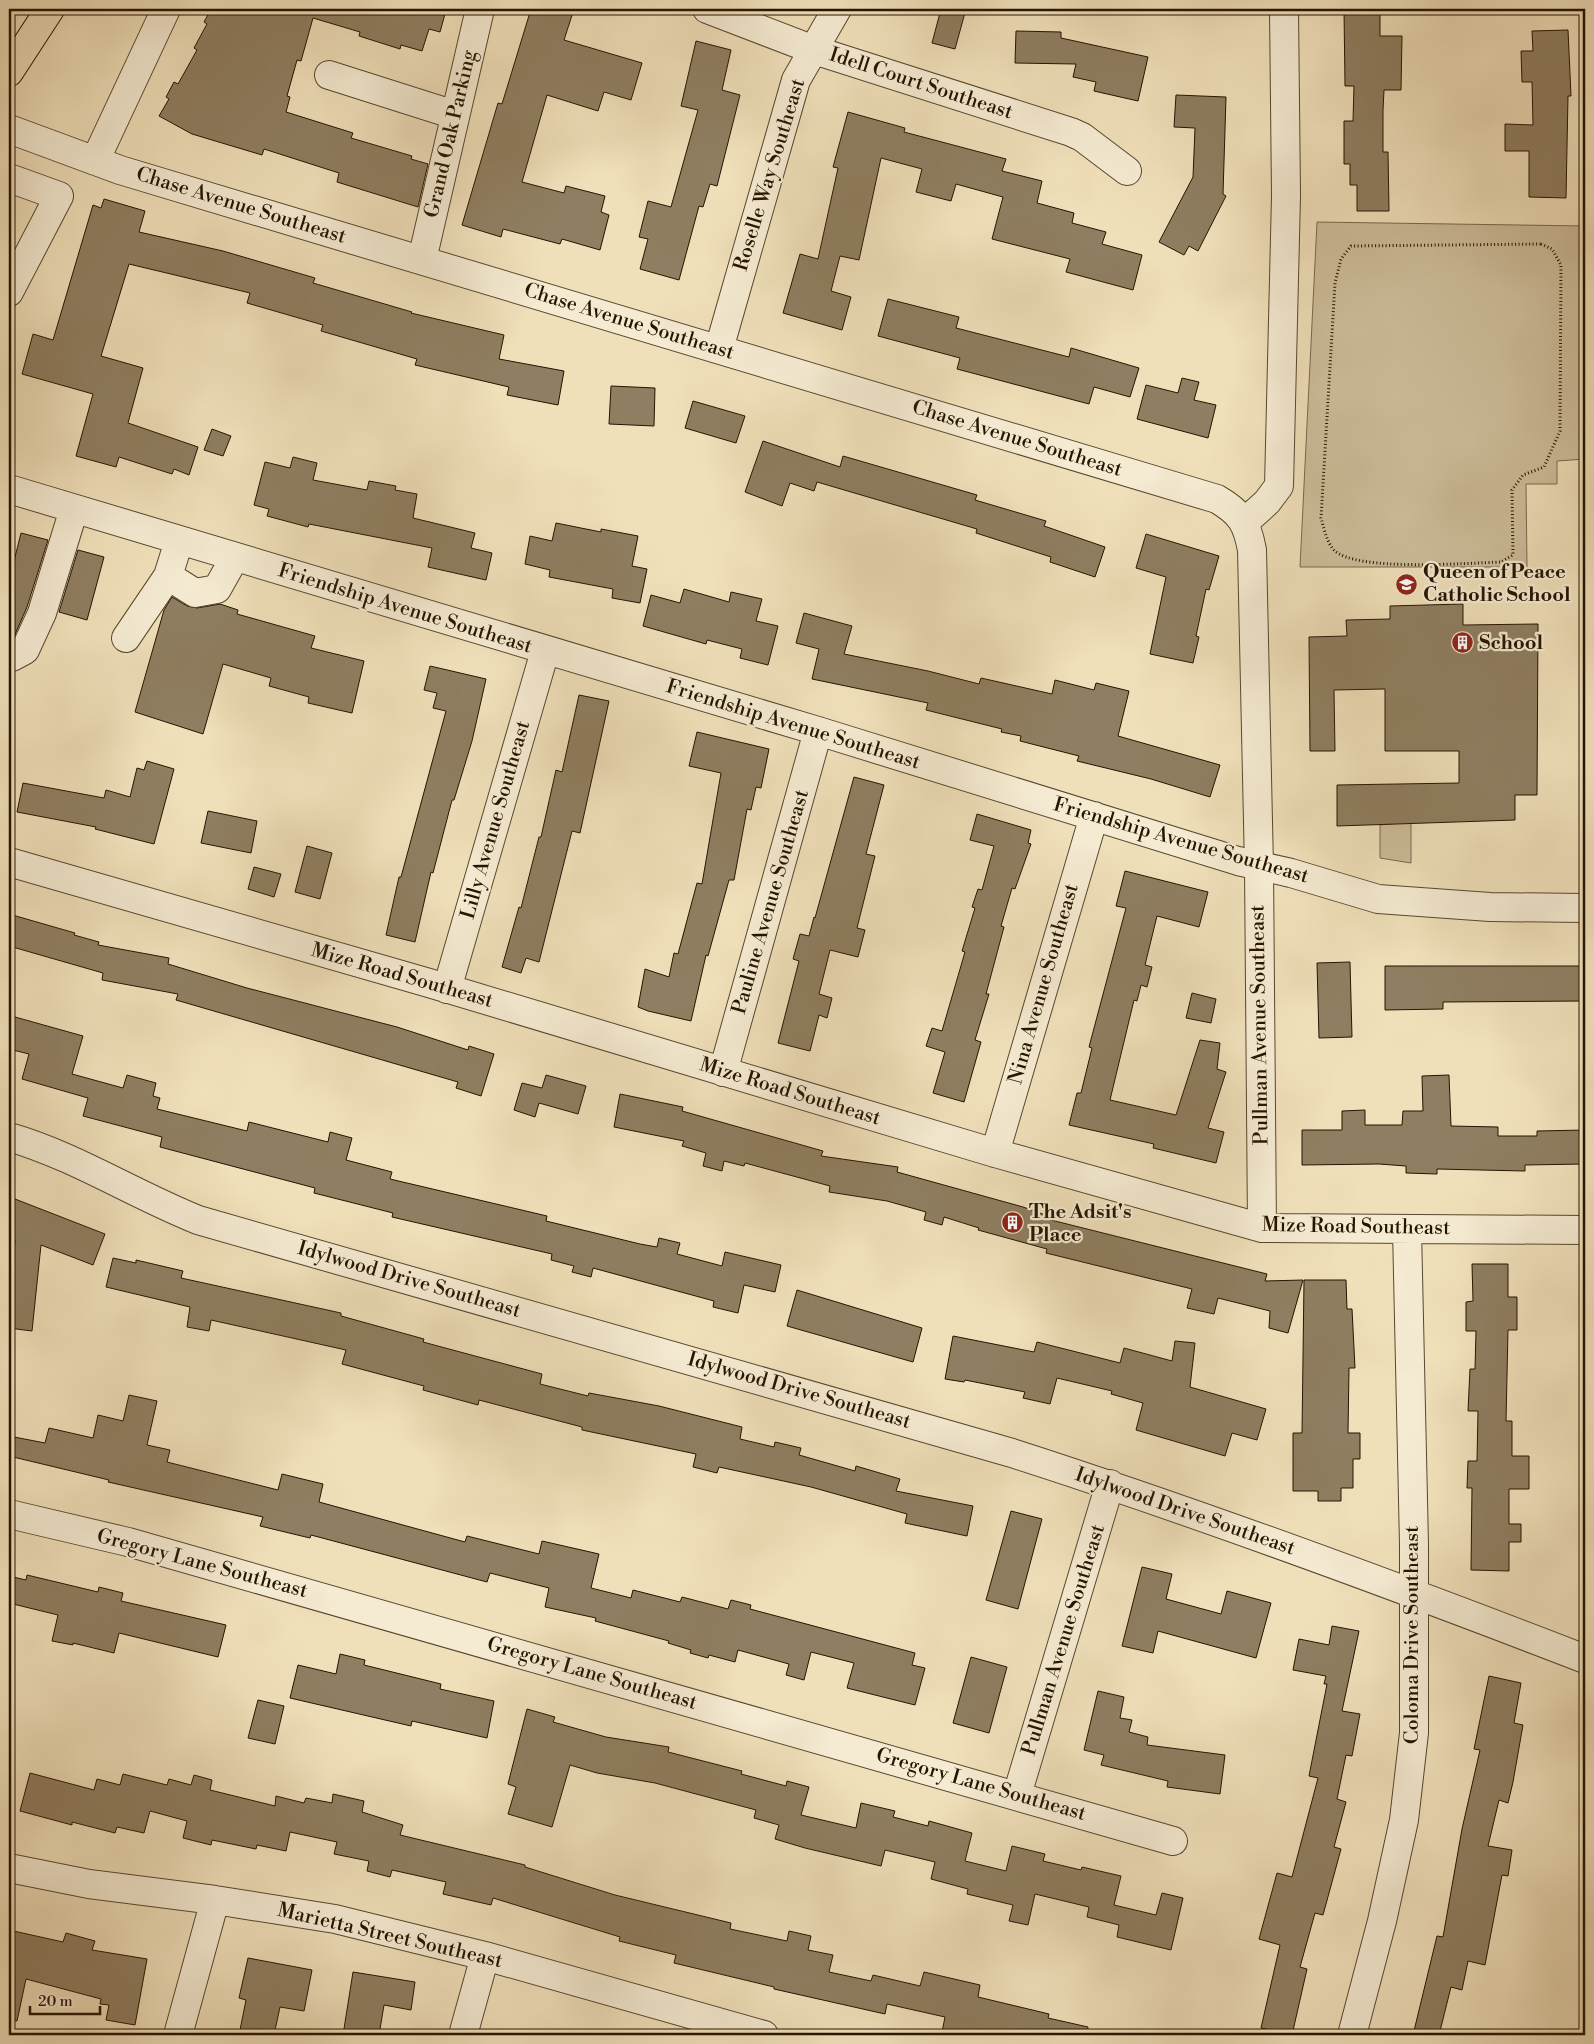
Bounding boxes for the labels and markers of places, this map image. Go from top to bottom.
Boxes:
place label: Queen of Peace Catholic School [1423,560,1571,608]
school or university icon: Queen of Peace Catholic School [1395,572,1419,596]
building icon: School [1451,631,1475,655]
place label: School [1479,631,1544,656]
place label: The Adsit's Place [1029,1200,1132,1248]
building icon: The Adsit's Place [1001,1211,1025,1235]

